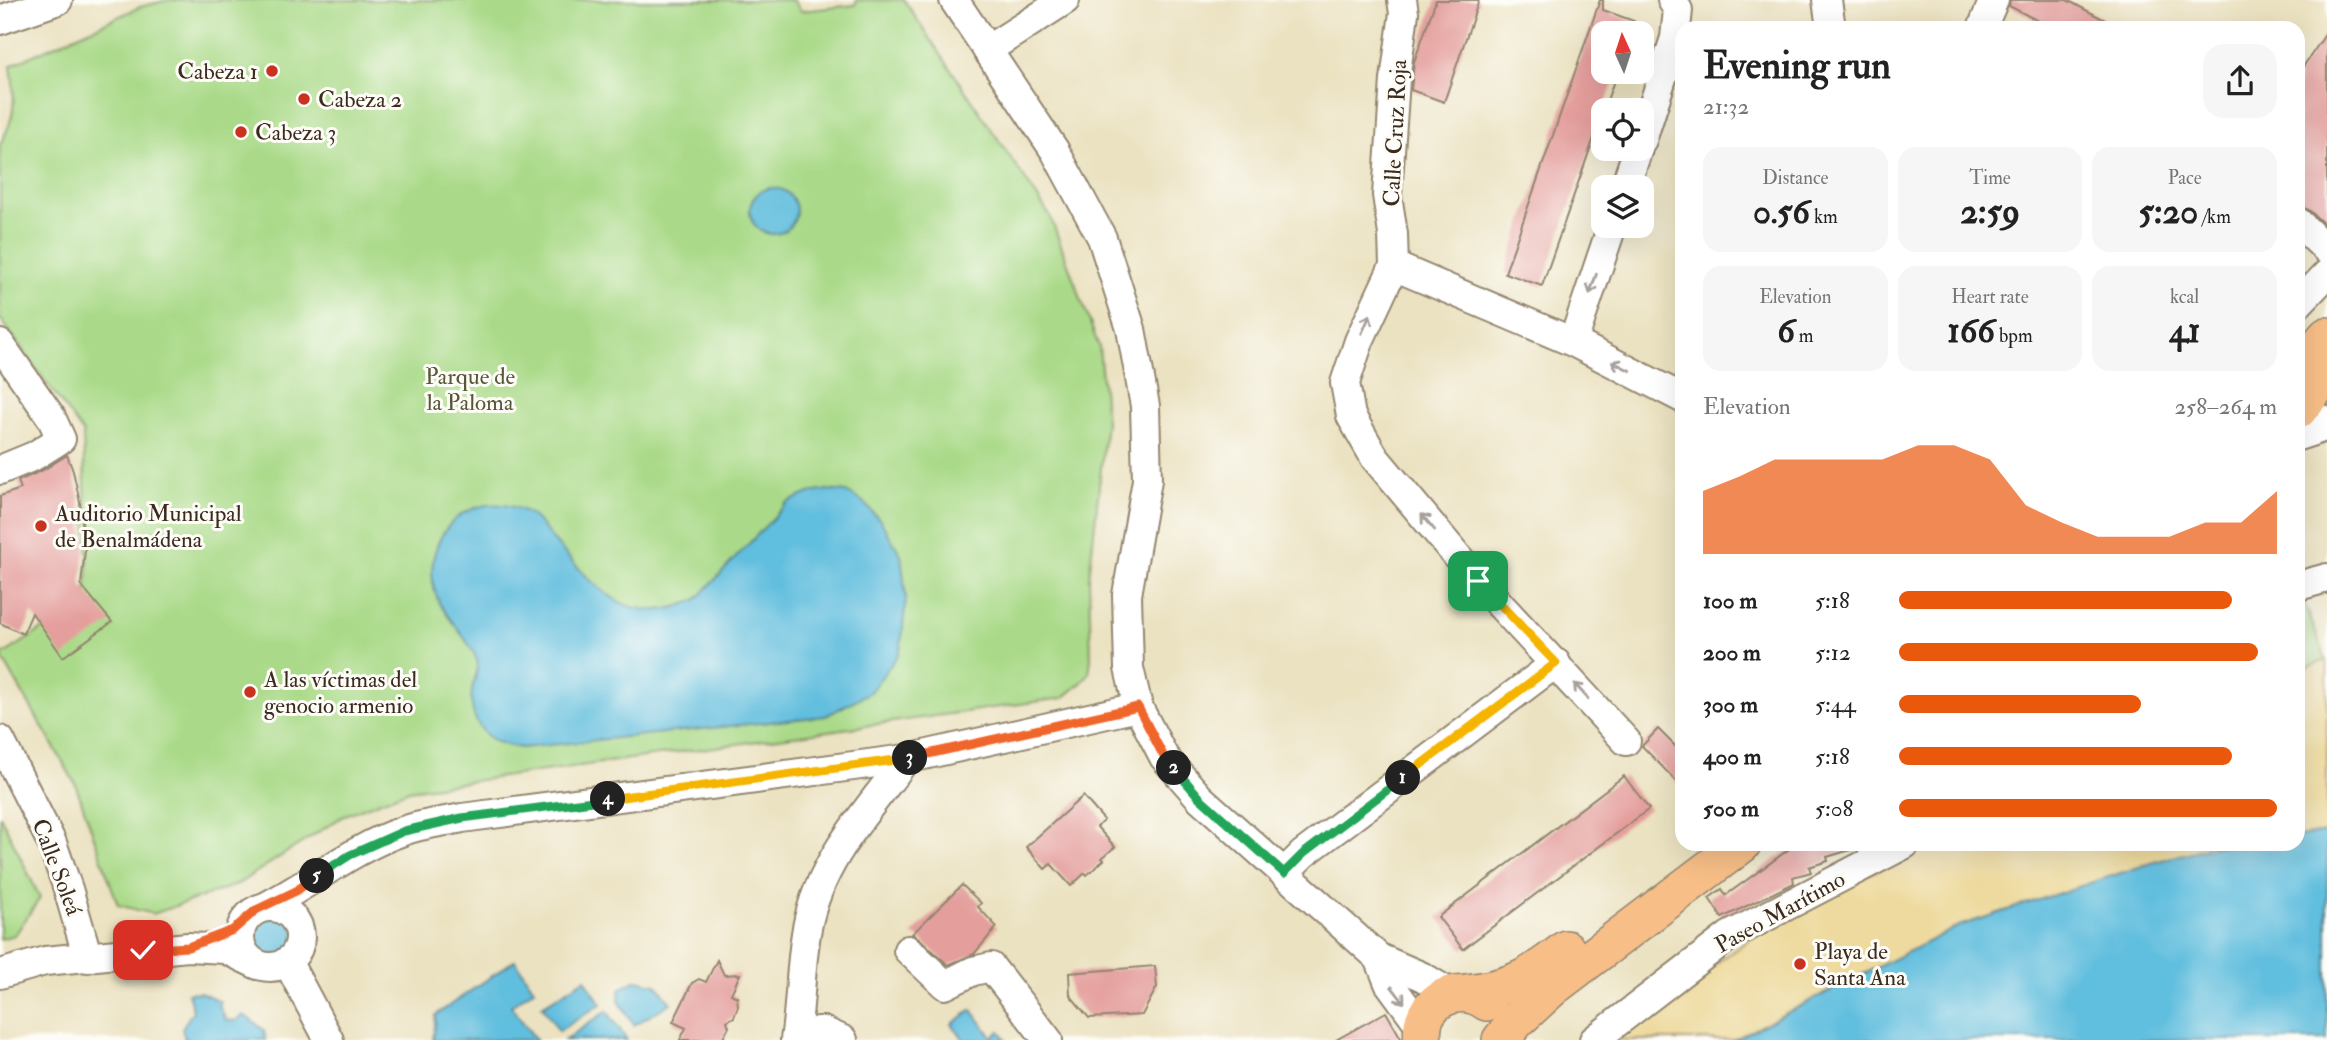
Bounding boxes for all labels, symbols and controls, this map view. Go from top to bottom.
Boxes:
north arrow [1591,21,1654,84]
map controls [1591,21,1654,238]
text: Evening run [1703,42,1891,90]
button: share [2203,44,2277,118]
place label: Cabeza 1 [177,57,258,86]
street label: Calle Cruz Roja [1377,58,1413,207]
marker: Cabeza 1 [264,63,280,79]
place label: Cabeza 2 [318,85,402,114]
marker: Cabeza 2 [296,91,312,107]
text: 21:32 [1703,92,1749,121]
button: locate [1591,98,1654,161]
place label: Cabeza 3 [255,118,336,147]
marker: Cabeza 3 [233,124,249,140]
text: Distance [1762,166,1829,190]
text: Time [1969,166,2011,190]
text: Pace [2168,166,2202,190]
button: layers [1591,175,1654,238]
text: 0.56 [1753,190,1810,234]
text: 2:59 [1960,190,2020,234]
text: 5:20 [2138,190,2198,234]
text: km [1810,205,1838,229]
text: /km [2198,205,2231,229]
one-way arrow [1586,272,1598,294]
text: Elevation [1759,285,1832,309]
text: Heart rate [1951,285,2029,309]
text: kcal [2170,285,2199,309]
text: 6 [1777,309,1795,353]
text: 166 [1947,309,1995,353]
text: 41 [2169,309,2200,353]
one-way arrow [1360,314,1373,335]
text: m [1795,324,1814,348]
text: bpm [1995,324,2033,348]
one-way arrow [1611,359,1632,373]
park label: Parque de la Paloma [425,362,515,417]
text: Elevation [1703,392,1791,421]
text: 258–264 m [2175,392,2277,421]
place label: Auditorio Municipal de Benalmádena [54,499,242,554]
one-way arrow [1420,513,1436,531]
marker: Auditorio Municipal de Benalmádena [33,518,49,534]
pin [1448,551,1508,611]
icon: arrive [1459,562,1497,600]
text: 100 m [1703,586,1757,615]
text: 5:18 [1815,586,1850,615]
text: 200 m [1703,638,1761,667]
text: 5:12 [1815,638,1851,667]
place label: A las víctimas del genocio armenio [263,665,417,720]
one-way arrow [1573,682,1589,700]
marker: A las víctimas del genocio armenio [242,684,258,700]
text: 300 m [1703,690,1758,719]
text: 5:44 [1815,690,1856,719]
pin: 3 [892,740,928,776]
text: 400 m [1703,742,1762,771]
text: 5:18 [1815,742,1850,771]
text: 3 [906,745,913,769]
pin: 2 [1156,750,1192,786]
text: 2 [1169,755,1178,779]
pin: 1 [1386,760,1420,796]
text: 1 [1399,765,1406,789]
pin: 4 [590,782,626,816]
text: 4 [602,786,613,810]
text: 500 m [1703,794,1759,823]
text: 5:08 [1815,794,1853,823]
street label: Calle Soleá [25,815,89,920]
pin: 5 [300,858,334,894]
text: 5 [312,863,321,887]
street label: Paseo Marítimo [1710,864,1850,960]
pin [113,920,173,980]
icon: check [124,931,162,969]
place label: Playa de Santa Ana [1814,937,1906,992]
marker: Playa de Santa Ana [1792,956,1808,972]
one-way arrow [1391,985,1406,1003]

